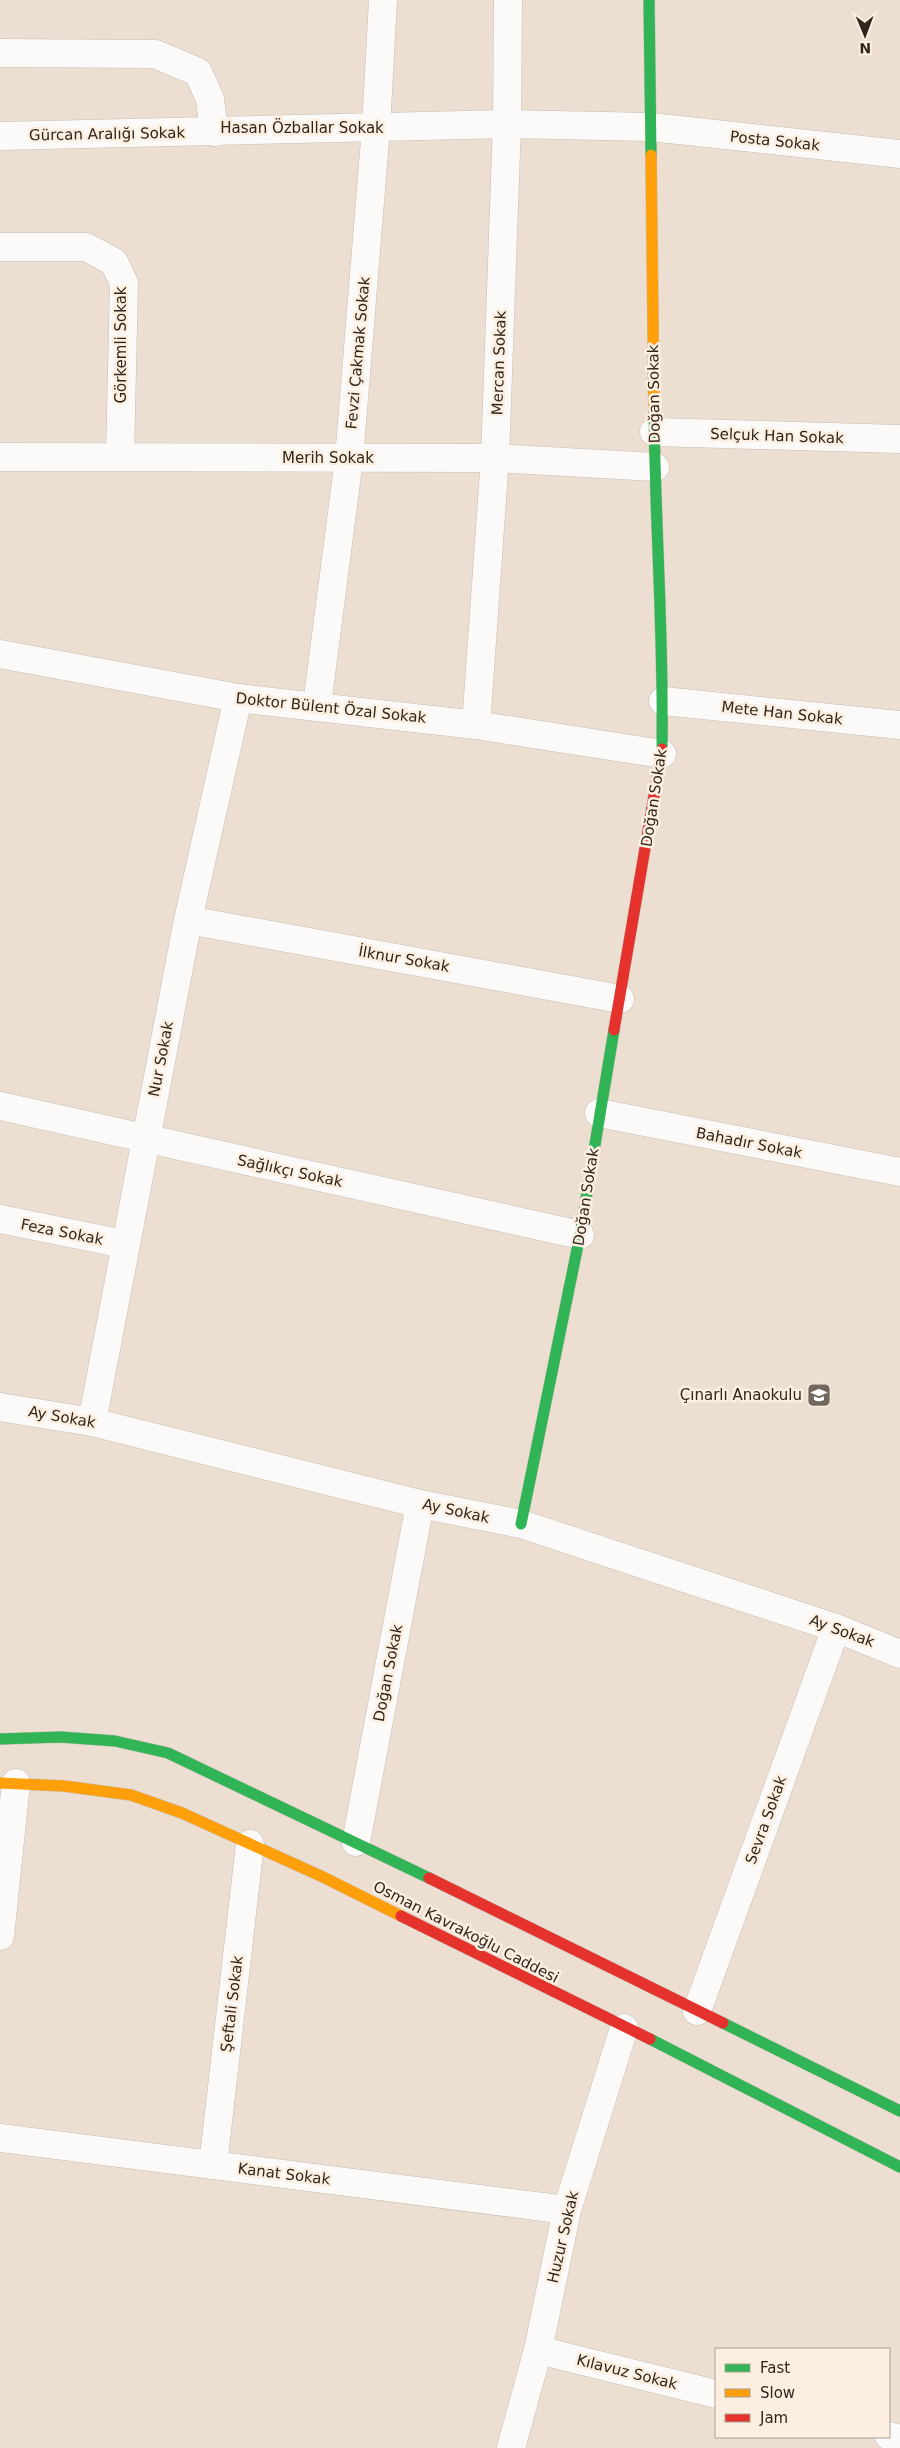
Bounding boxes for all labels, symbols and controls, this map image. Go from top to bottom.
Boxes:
north arrow [840,10,890,60]
text: N [859,40,871,56]
street label: Hasan Özballar Sokak [220,118,384,137]
street label: Gürcan Aralığı Sokak [29,124,186,144]
street label: Posta Sokak [729,127,821,155]
street label: Fevzi Çakmak Sokak [342,276,374,430]
street label: Görkemli Sokak [112,286,130,404]
street label: Mercan Sokak [488,310,510,416]
street label: Doğan Sokak [644,344,664,444]
street label: Selçuk Han Sokak [710,425,845,447]
street label: Merih Sokak [282,449,374,467]
street label: Doktor Bülent Özal Sokak [235,688,428,727]
street label: Mete Han Sokak [720,698,844,728]
street label: Doğan Sokak [637,748,671,848]
street label: İlknur Sokak [357,941,451,976]
street label: Nur Sokak [145,1019,177,1098]
street label: Bahadır Sokak [694,1124,804,1162]
street label: Doğan Sokak [569,1147,603,1247]
street label: Sağlıkçı Sokak [236,1151,345,1191]
street label: Feza Sokak [19,1215,105,1249]
school or university icon: Çınarlı Anaokulu [806,1382,832,1408]
place label: Çınarlı Anaokulu [680,1386,802,1404]
street label: Ay Sokak [27,1402,97,1432]
street label: Ay Sokak [421,1495,491,1527]
street label: Ay Sokak [807,1611,877,1651]
street label: Doğan Sokak [370,1623,406,1723]
street label: Sevra Sokak [742,1773,790,1867]
street label: Osman Kavrakoğlu Caddesi [370,1877,562,1987]
street label: Şeftali Sokak [217,1954,247,2053]
street label: Kanat Sokak [237,2159,332,2189]
street label: Huzur Sokak [544,2189,582,2285]
legend [715,2348,890,2438]
street label: Kılavuz Sokak [575,2351,680,2393]
text: Fast [760,2359,790,2377]
text: Slow [760,2384,795,2402]
text: Jam [759,2409,788,2427]

